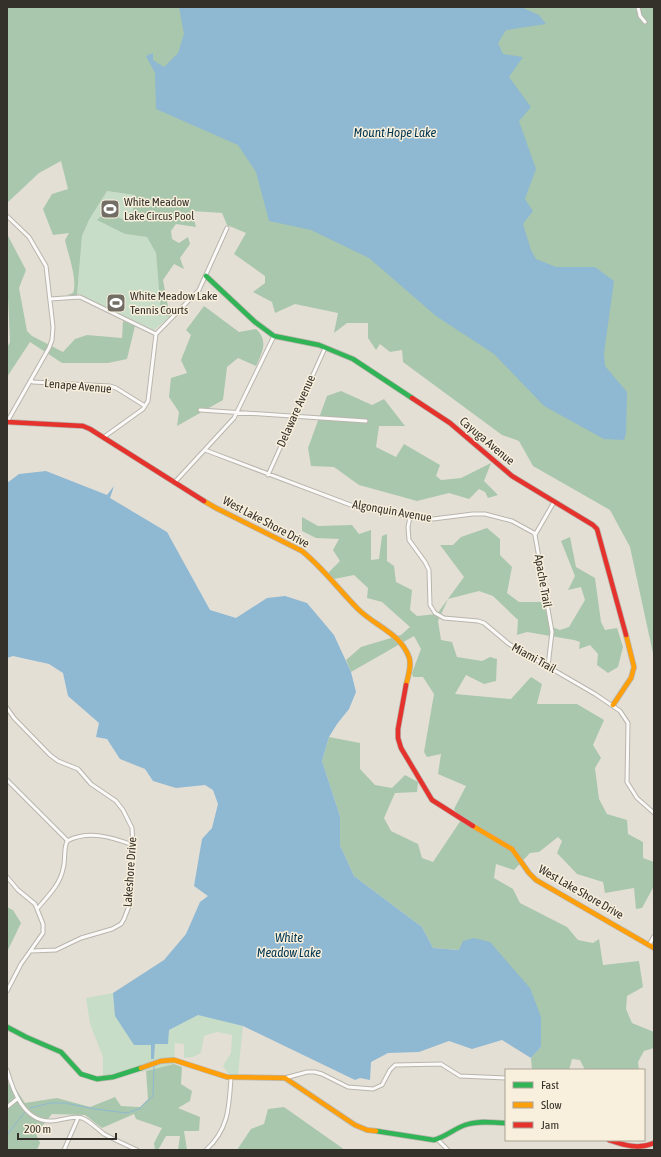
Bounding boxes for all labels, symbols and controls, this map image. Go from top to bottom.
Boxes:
water label: Mount Hope Lake [354,125,437,140]
place label: White Meadow Lake Circus Pool [124,195,195,223]
sports icon: White Meadow Lake Circus Pool [99,198,121,220]
place label: White Meadow Lake Tennis Courts [130,289,218,317]
sports icon: White Meadow Lake Tennis Courts [105,292,127,314]
street label: Delaware Avenue [274,373,318,449]
street label: Lenape Avenue [44,376,112,396]
street label: Cayuga Avenue [457,414,517,468]
street label: West Lake Shore Drive [220,493,312,551]
street label: Algonquin Avenue [351,497,433,525]
street label: Apache Trail [531,553,555,610]
street label: Miami Trail [509,640,559,676]
street label: Lakeshore Drive [121,836,139,908]
street label: West Lake Shore Drive [536,862,626,922]
water label: White Meadow Lake [257,930,321,960]
legend [505,1069,645,1141]
text: Fast [541,1078,559,1092]
text: Slow [541,1098,562,1112]
scale bar [18,1115,116,1141]
text: Jam [541,1118,559,1132]
text: 200 m [24,1122,51,1136]

